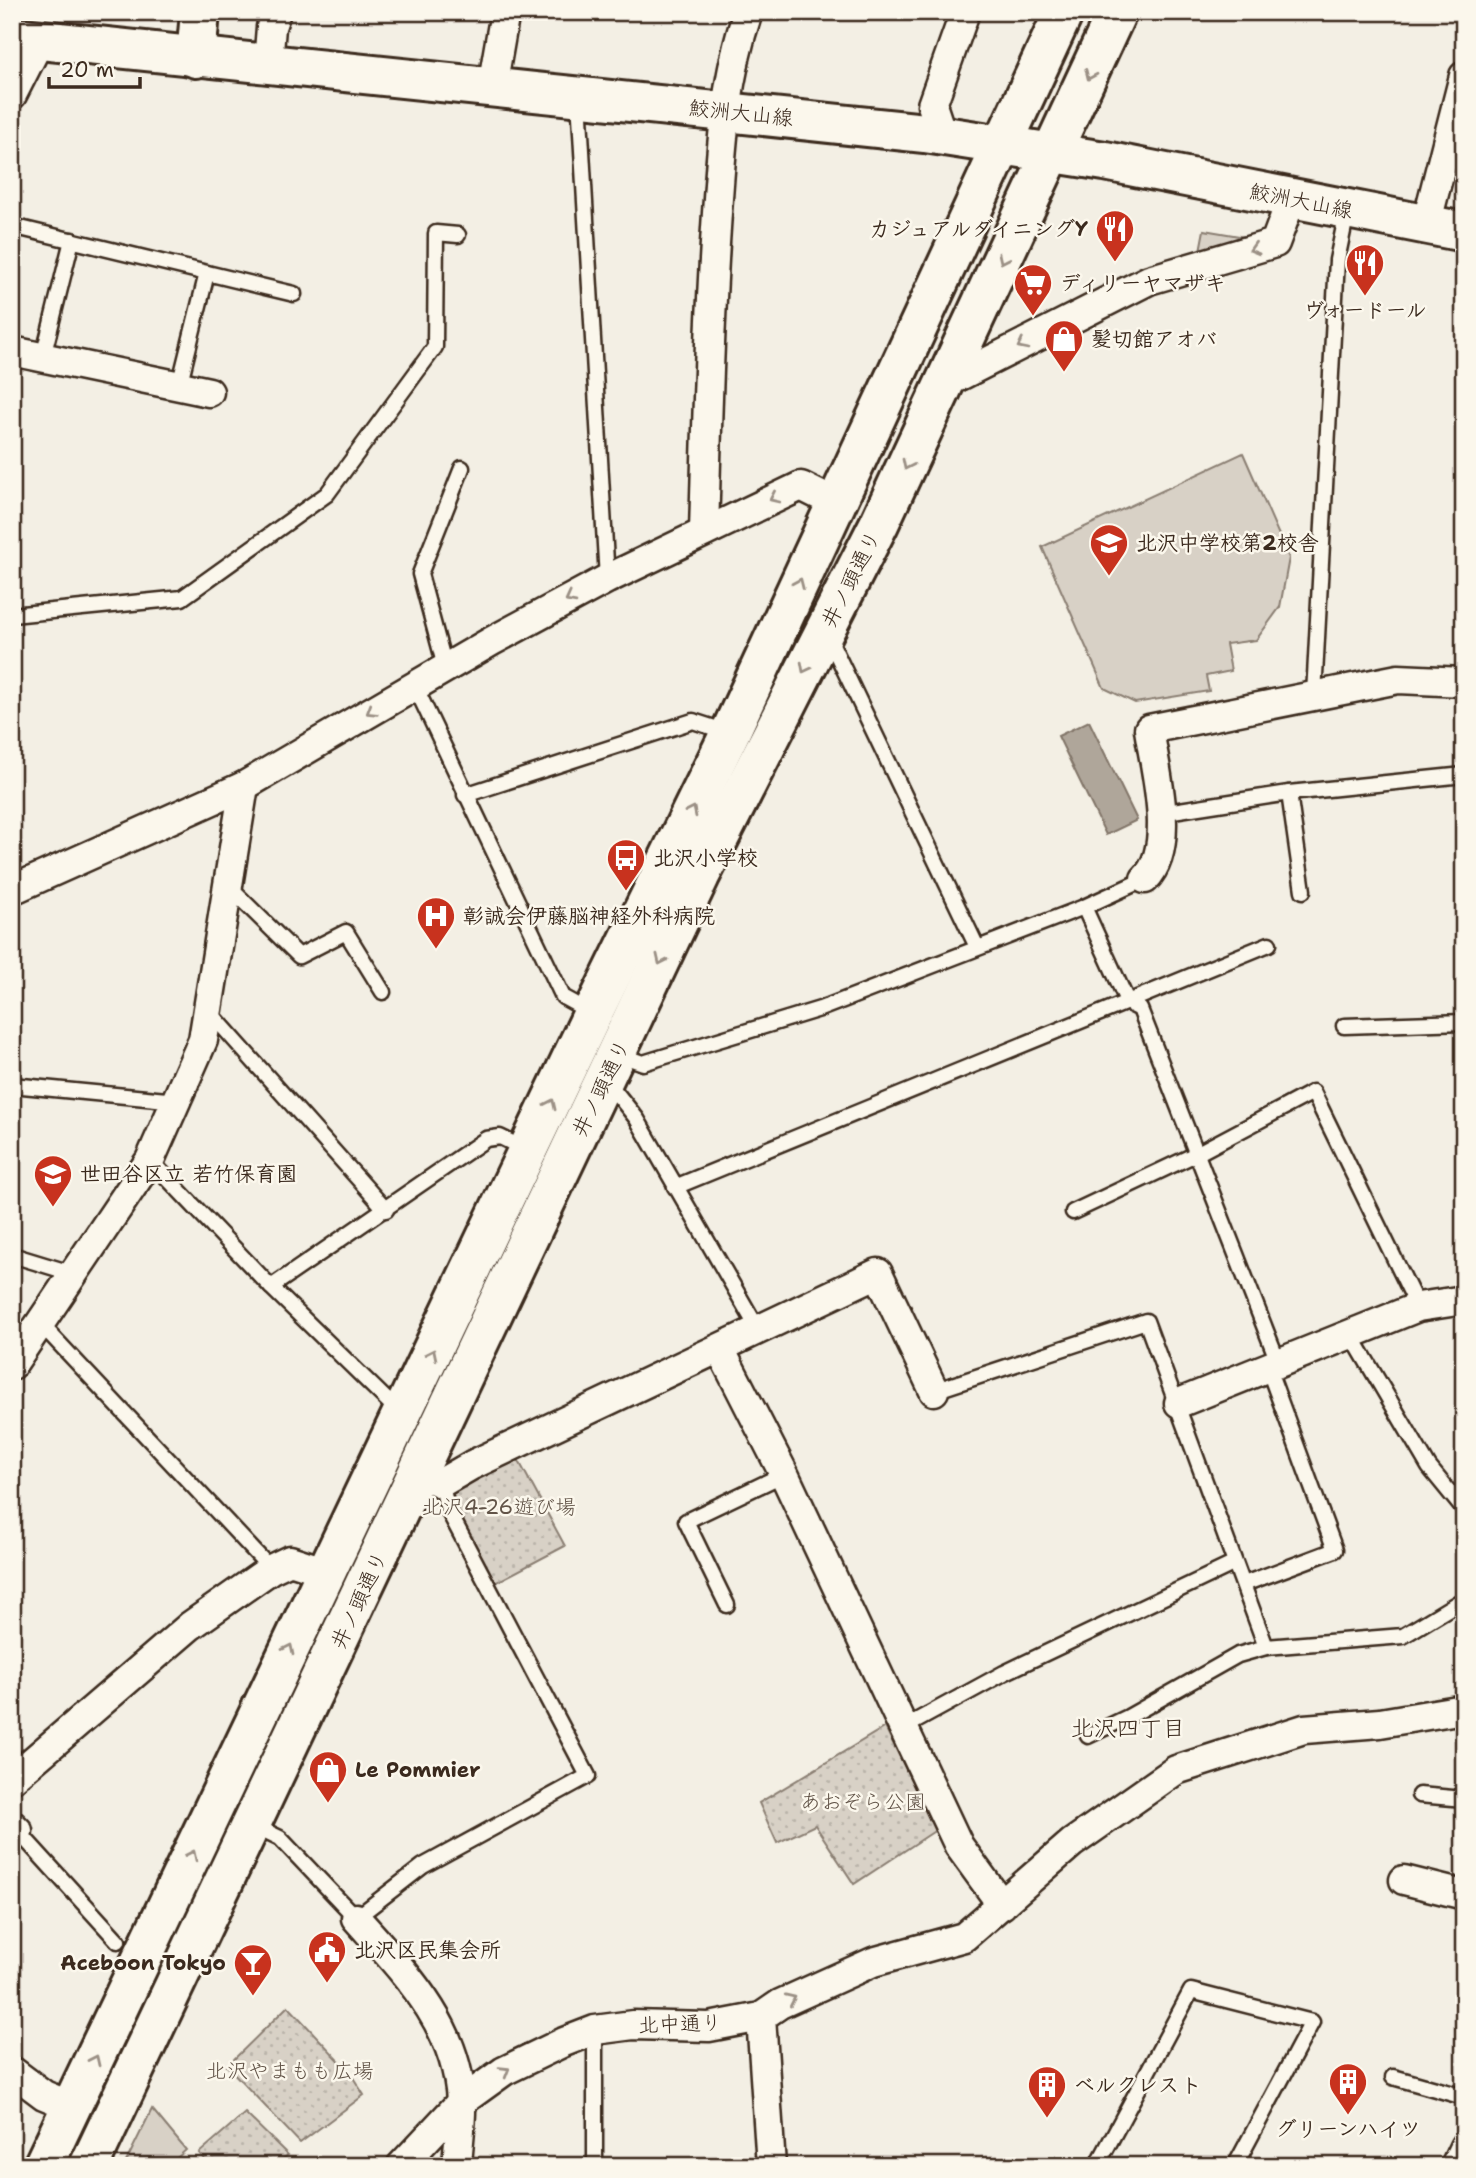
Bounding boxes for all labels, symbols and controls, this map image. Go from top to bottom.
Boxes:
scale bar [49,46,140,90]
text: 20 m [60,56,114,84]
one-way arrow [1084,68,1098,80]
street label: 鮫洲大山線 [687,94,795,132]
street label: 鮫洲大山線 [1247,177,1355,225]
restaurant icon: カジュアルダイニングY [1094,208,1136,263]
place label: カジュアルダイニングY [869,215,1088,243]
one-way arrow [1248,241,1260,256]
restaurant icon: ヴォードール [1344,242,1386,297]
one-way arrow [997,252,1011,264]
supermarket icon: ディリーヤマザキ [1012,262,1054,317]
place label: ディリーヤマザキ [1060,269,1225,297]
place label: ヴォードール [1303,296,1427,324]
shop icon: 髪切館アオバ [1043,318,1085,373]
place label: 髪切館アオバ [1091,325,1217,353]
one-way arrow [1017,336,1029,350]
one-way arrow [901,458,915,470]
one-way arrow [769,490,781,504]
school or university icon: 北沢中学校第2校舎 [1088,522,1130,577]
street label: 井ノ頭通り [815,526,887,632]
place label: 北沢中学校第2校舎 [1136,529,1319,557]
one-way arrow [791,577,805,590]
one-way arrow [564,591,577,605]
one-way arrow [799,661,813,674]
one-way arrow [366,702,379,715]
one-way arrow [683,806,697,818]
bus stop icon: 北沢小学校 [605,837,647,892]
place label: 北沢小学校 [653,844,758,872]
hospital icon: 彰誠会伊藤脳神経外科病院 [415,895,457,950]
place label: 彰誠会伊藤脳神経外科病院 [463,902,715,930]
one-way arrow [655,953,669,966]
street label: 井ノ頭通り [565,1035,637,1141]
one-way arrow [543,1099,557,1111]
school or university icon: 世田谷区立 若竹保育園 [32,1153,74,1208]
place label: 世田谷区立 若竹保育園 [80,1160,297,1188]
one-way arrow [424,1349,438,1361]
park label: 北沢4-26遊び場 [422,1493,576,1521]
street label: 井ノ頭通り [324,1547,394,1653]
one-way arrow [281,1644,295,1656]
district label: 北沢四丁目 [1071,1713,1186,1743]
shop icon: Le Pommier [307,1749,349,1804]
place label: Le Pommier [355,1756,480,1784]
park label: あおぞら公園 [800,1788,926,1816]
one-way arrow [184,1850,198,1862]
public building icon: 北沢区民集会所 [306,1929,348,1984]
place label: 北沢区民集会所 [354,1936,501,1964]
bar icon: Aceboon Tokyo [232,1942,274,1997]
place label: Aceboon Tokyo [60,1949,226,1977]
one-way arrow [784,1993,796,2007]
street label: 北中通り [638,2009,722,2039]
one-way arrow [86,2055,100,2068]
park label: 北沢やまもも広場 [206,2057,374,2085]
building icon: グリーンハイツ [1327,2061,1369,2116]
building icon: ベルクレスト [1026,2064,1068,2119]
one-way arrow [498,2067,511,2080]
place label: ベルクレスト [1074,2071,1202,2099]
place label: グリーンハイツ [1276,2115,1420,2143]

